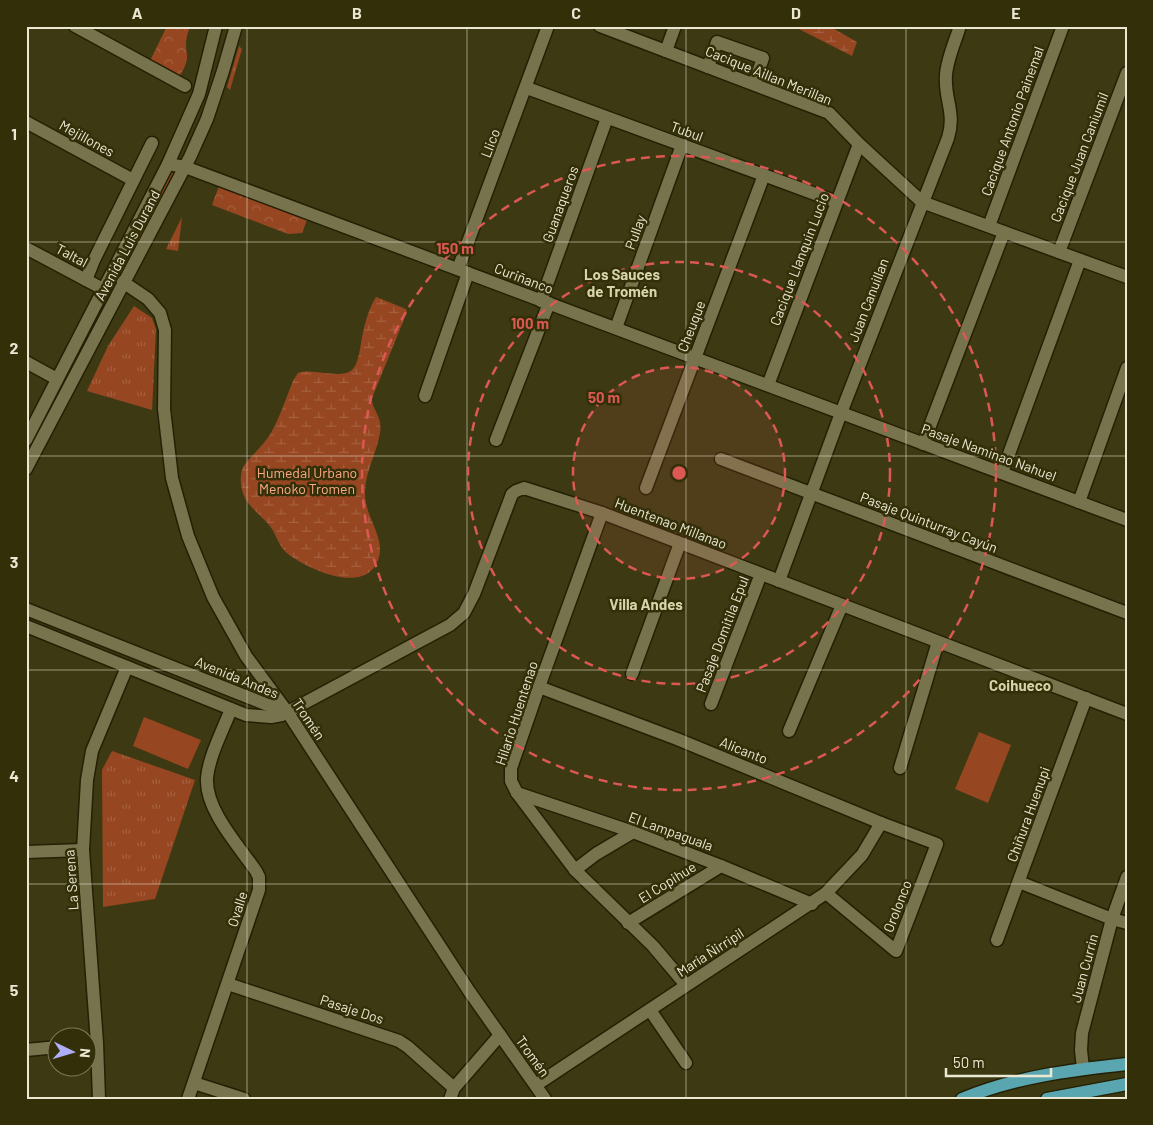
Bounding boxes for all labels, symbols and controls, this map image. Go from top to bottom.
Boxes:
text: A [132,3,143,22]
text: B [352,3,362,22]
text: C [571,3,581,22]
text: D [791,3,801,22]
text: E [1011,3,1021,22]
street label: Cacique Aillan Merillan [703,42,835,108]
street label: Cacique Antonio Painemal [977,44,1047,198]
street label: Cacique Juan Caniumil [1046,90,1112,224]
street label: Mejillones [57,116,118,160]
street label: Tubul [668,117,706,145]
text: 1 [11,124,17,143]
street label: Llico [477,126,503,160]
street label: Guanaqueros [538,163,582,245]
street label: Avenida Luis Durand [91,187,163,303]
street label: Cacique Llanquin Lucio [766,190,832,328]
street label: Pullay [621,212,649,252]
text: 150 m [436,239,474,257]
street label: Taltal [53,240,91,270]
street label: Juan Canuillan [844,256,892,344]
street label: Curiñanco [492,259,556,297]
district label: Los Sauces de Tromén [584,265,660,300]
street label: Cheuque [673,298,709,354]
text: 100 m [511,314,549,332]
text: 2 [10,338,19,357]
text: 50 m [588,388,620,406]
street label: Pasaje Naminao Nahuel [919,420,1059,484]
park label: Humedal Urbano Menoko Tromen [257,464,357,497]
centre of rings [670,464,688,482]
street label: Pasaje Quinturray Cayún [858,488,1000,556]
street label: Huentenao Millanao [613,494,729,552]
text: 3 [10,552,18,571]
street label: Pasaje Domitila Epul [692,573,752,695]
district label: Villa Andes [609,595,683,613]
street label: Avenida Andes [193,653,281,702]
street label: Hilario Huentenao [491,659,541,767]
district label: Coihueco [989,676,1051,694]
street label: Tromén [289,695,329,743]
street label: Alicanto [718,733,770,767]
street label: Chiñura Huenupi [1003,764,1053,864]
text: 4 [9,766,19,785]
street label: El Lampaguala [626,808,716,854]
street label: La Serena [60,849,82,911]
street label: El Copihue [635,858,699,906]
street label: Orolonco [879,877,915,935]
street label: Ovalle [223,889,251,929]
street label: María Ñirripil [673,924,747,980]
street label: Juan Currin [1067,932,1101,1004]
text: 5 [10,980,19,999]
street label: Pasaje Dos [318,991,386,1027]
north arrow [48,1028,98,1078]
street label: Tromén [512,1032,554,1080]
scale bar [946,1045,1050,1077]
text: N [77,1048,94,1059]
text: 50 m [953,1053,985,1071]

